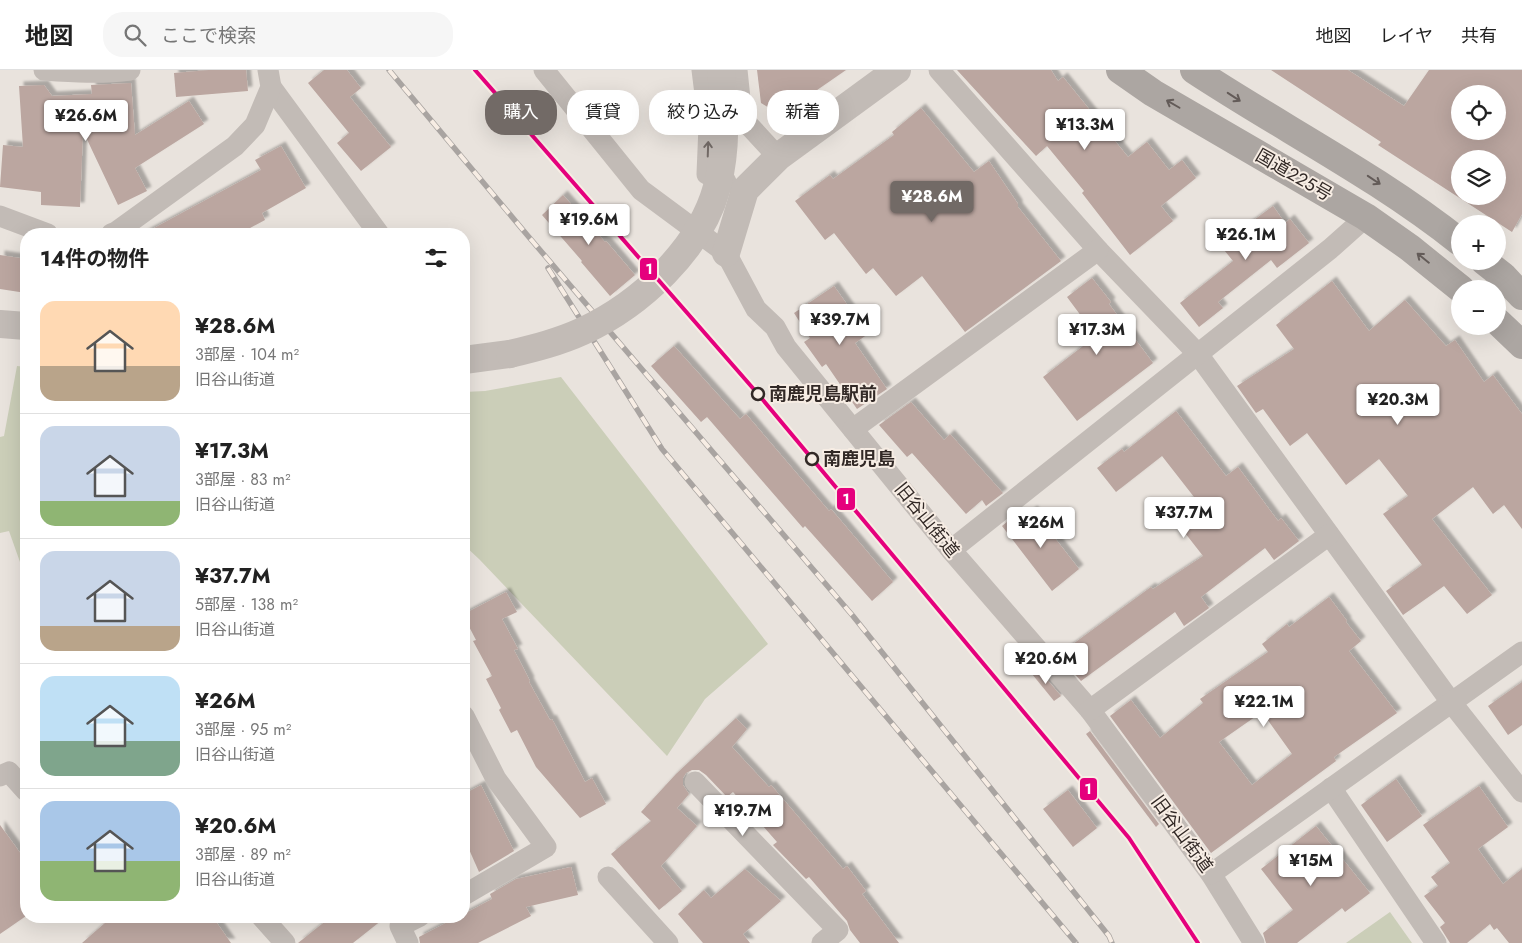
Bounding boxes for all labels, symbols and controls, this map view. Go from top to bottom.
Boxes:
search box [103,12,453,57]
text: 地図 [25,18,73,53]
icon: search [121,21,149,49]
text: ここで検索 [161,22,256,49]
text: 地図 [1316,23,1352,49]
text: レイヤ [1380,23,1433,49]
text: 共有 [1461,23,1497,49]
map controls [1451,85,1506,335]
button: locate [1451,85,1506,140]
chip: 購入 [485,90,557,135]
chip: 賃貸 [567,90,639,135]
chip: 絞り込み [649,90,757,135]
chip: 新着 [767,90,839,135]
one-way arrow [1227,92,1241,102]
one-way arrow [1166,99,1180,109]
pin: ¥26.6M [45,100,127,142]
text: ¥26.6M [55,104,117,127]
pin: ¥13.3M [1044,108,1126,151]
text: ¥13.3M [1056,113,1114,136]
one-way arrow [703,141,713,157]
street label: 国道225号 [1251,143,1337,207]
button: layers [1451,150,1506,205]
one-way arrow [1367,175,1381,185]
pin: ¥28.6M [891,180,973,223]
text: ¥28.6M [901,185,963,208]
pin: ¥19.6M [548,204,630,246]
text: ¥19.6M [560,208,618,231]
button: + [1451,215,1506,270]
pin: ¥26.1M [1205,218,1287,261]
text: ¥26.1M [1216,223,1276,246]
text: 14件の物件 [40,244,149,274]
icon: filters [422,244,450,272]
one-way arrow [1417,253,1430,264]
line badge: 1 [639,257,658,281]
text: 1 [645,259,653,279]
button: − [1451,280,1506,335]
pin: ¥39.7M [799,304,881,346]
text: ¥39.7M [810,308,870,331]
text: ¥28.6M [195,311,275,341]
pin: ¥17.3M [1056,314,1138,356]
text: ¥17.3M [1069,318,1125,341]
icon: home [80,321,140,381]
text: 3部屋 · 104 m² [195,343,299,366]
text: 旧谷山街道 [195,368,275,391]
place label: 南鹿児島駅前 [769,381,877,407]
pin: ¥20.3M [1357,384,1439,426]
marker: 南鹿児島駅前 [751,387,765,401]
text: ¥20.3M [1367,388,1429,411]
text: ¥17.3M [195,436,269,466]
icon: home [80,446,140,506]
place label: 南鹿児島 [823,446,895,472]
marker: 南鹿児島 [805,452,819,466]
text: 3部屋 · 83 m² [195,468,290,491]
street label: 旧谷山街道 [889,477,965,563]
line badge: 1 [836,487,856,511]
text: 1 [842,489,850,509]
text: 旧谷山街道 [195,493,275,516]
pin: ¥37.7M [1143,496,1225,539]
text: ¥37.7M [1155,501,1213,524]
pin: ¥26M [1011,506,1071,549]
text: ¥26M [1018,511,1064,534]
text: ¥37.7M [195,561,270,591]
icon: home [80,571,140,631]
text: 5部屋 · 138 m² [195,593,298,616]
text: 旧谷山街道 [195,618,275,641]
pin: ¥20.6M [1005,642,1087,685]
text: ¥20.6M [1015,647,1077,670]
text: ¥26M [195,686,256,716]
pin: ¥22.1M [1223,686,1305,728]
text: ¥22.1M [1234,690,1294,713]
icon: home [80,696,140,756]
text: 3部屋 · 95 m² [195,718,291,741]
text: 旧谷山街道 [195,743,275,766]
line badge: 1 [1079,777,1098,801]
text: 1 [1084,779,1092,799]
street label: 旧谷山街道 [1145,790,1219,878]
pin: ¥19.7M [702,794,784,837]
text: ¥19.7M [714,799,772,822]
text: ¥20.6M [195,811,276,841]
icon: home [80,821,140,881]
text: 3部屋 · 89 m² [195,843,291,866]
pin: ¥15M [1281,844,1341,887]
text: ¥15M [1289,849,1333,872]
text: 旧谷山街道 [195,868,275,891]

